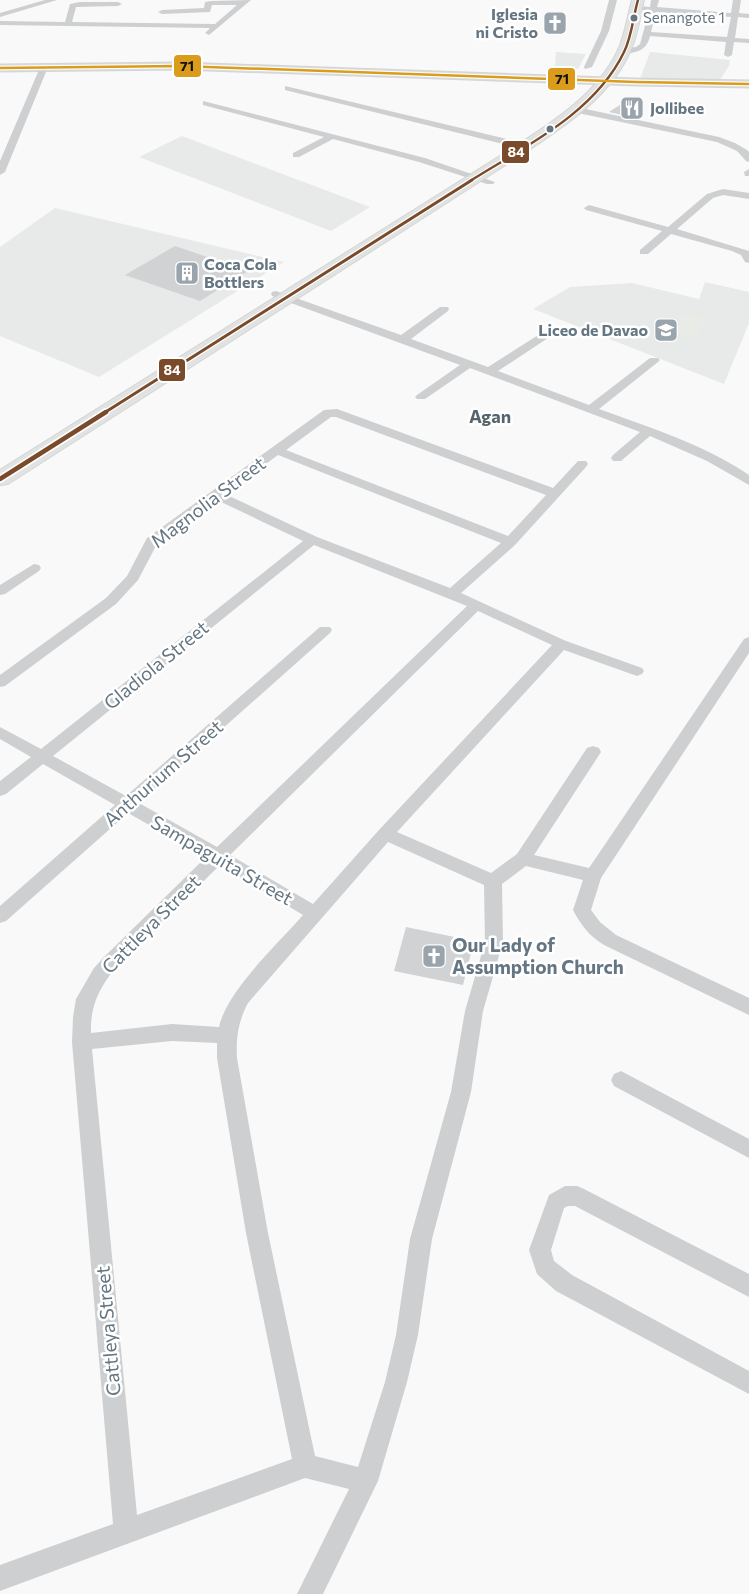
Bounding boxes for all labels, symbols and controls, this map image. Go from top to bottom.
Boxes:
place label: Iglesia ni Cristo [476,4,538,41]
place label: Senangote 1 [643,8,725,26]
church icon: Iglesia ni Cristo [542,10,568,36]
marker: Senangote 1 [629,13,639,23]
line badge: 71 [173,54,202,78]
text: 71 [180,57,194,74]
line badge: 71 [547,67,576,91]
text: 71 [555,70,569,87]
restaurant icon: Jollibee [619,95,645,121]
place label: Jollibee [650,98,704,117]
unlabelled marker [545,124,555,134]
line badge: 84 [501,140,530,164]
text: 84 [507,143,525,160]
place label: Coca Cola Bottlers [204,254,277,291]
building icon: Coca Cola Bottlers [174,260,200,286]
school or university icon: Liceo de Davao [653,317,679,343]
place label: Liceo de Davao [538,320,648,339]
line badge: 84 [158,358,186,382]
text: 84 [163,361,181,378]
district label: Agan [469,405,511,427]
street label: Magnolia Street [146,451,270,552]
street label: Gladiola Street [99,615,213,714]
street label: Anthurium Street [98,715,227,831]
street label: Sampaguita Street [147,810,297,910]
street label: Cattleya Street [97,869,205,978]
place label: Our Lady of Assumption Church [452,933,624,978]
church icon: Our Lady of Assumption Church [421,943,447,969]
street label: Cattleya Street [90,1265,125,1397]

